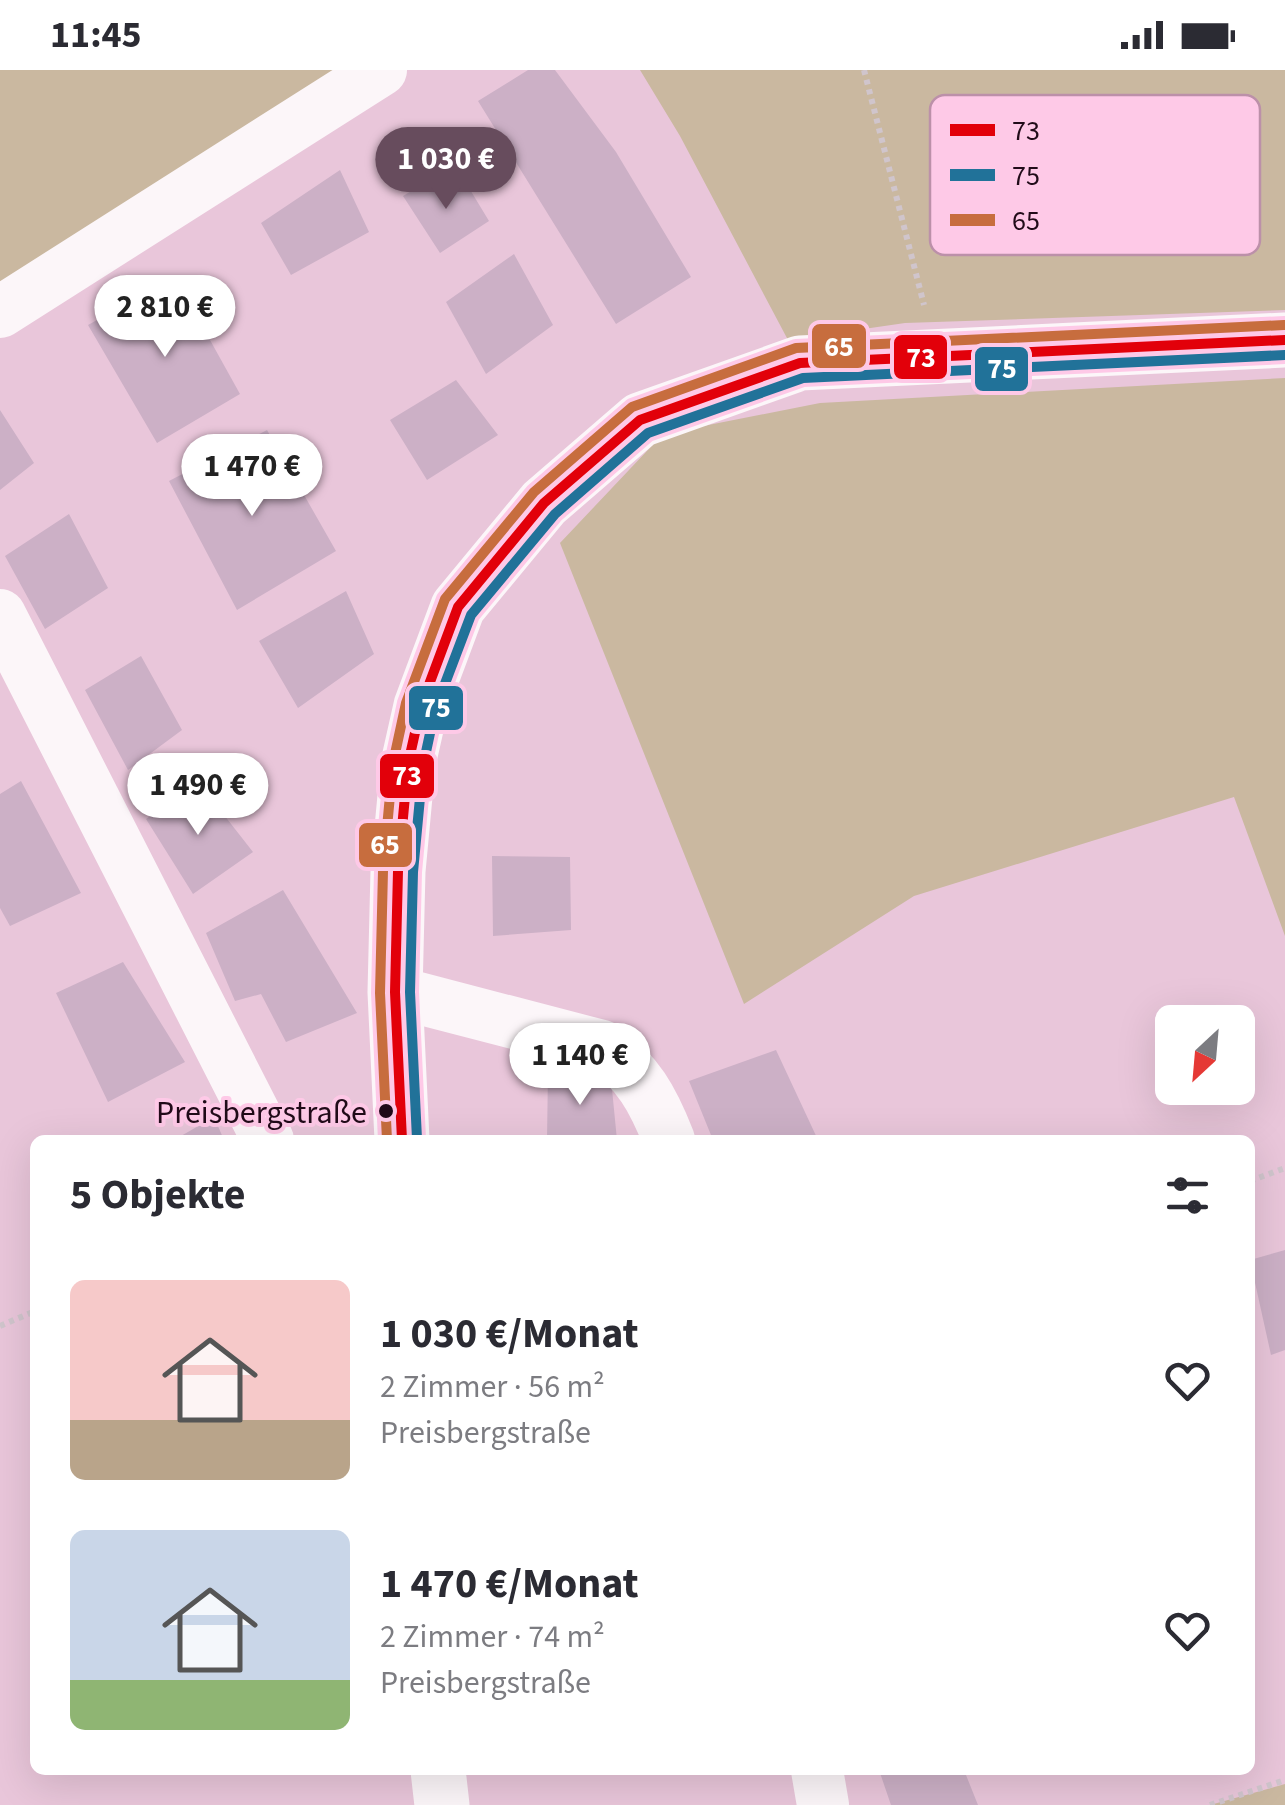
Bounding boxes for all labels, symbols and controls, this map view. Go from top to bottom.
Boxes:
text: 11:45 [50,8,142,62]
legend [930,95,1260,255]
text: 73 [1012,111,1040,151]
pin: 1 030 € [354,127,538,212]
text: 1 030 € [397,136,495,182]
text: 75 [1012,156,1040,196]
text: 65 [1012,201,1040,241]
pin: 2 810 € [73,275,257,360]
text: 2 810 € [116,284,214,330]
line badge: 65 [810,322,868,370]
text: 65 [824,327,854,367]
line badge: 73 [892,333,949,381]
text: 73 [906,338,936,378]
line badge: 75 [973,345,1030,393]
text: 75 [987,349,1017,389]
pin: 1 470 € [160,434,344,519]
text: 1 470 € [203,443,301,489]
line badge: 75 [407,684,465,732]
text: 75 [421,688,451,728]
line badge: 73 [378,752,436,800]
pin: 1 490 € [106,753,290,838]
text: 73 [392,756,422,796]
text: 1 490 € [149,762,247,808]
line badge: 65 [357,821,414,869]
text: 65 [370,825,400,865]
north arrow [1155,1005,1255,1105]
map controls [1155,1005,1255,1105]
pin: 1 140 € [488,1023,672,1108]
text: 1 140 € [531,1032,629,1078]
place label: Preisbergstraße [156,1090,367,1136]
marker: Preisbergstraße [376,1101,396,1121]
text: 5 Objekte [70,1165,245,1225]
icon: filters [1160,1168,1215,1223]
text: 1 030 €/Monat [380,1304,639,1364]
icon: home [150,1320,270,1440]
icon: heart [1160,1353,1215,1408]
text: 2 Zimmer · 56 m² [380,1364,605,1410]
text: Preisbergstraße [380,1410,591,1456]
text: 1 470 €/Monat [380,1554,639,1614]
icon: home [150,1570,270,1690]
icon: heart [1160,1603,1215,1658]
text: 2 Zimmer · 74 m² [380,1614,605,1660]
text: Preisbergstraße [380,1660,591,1706]

